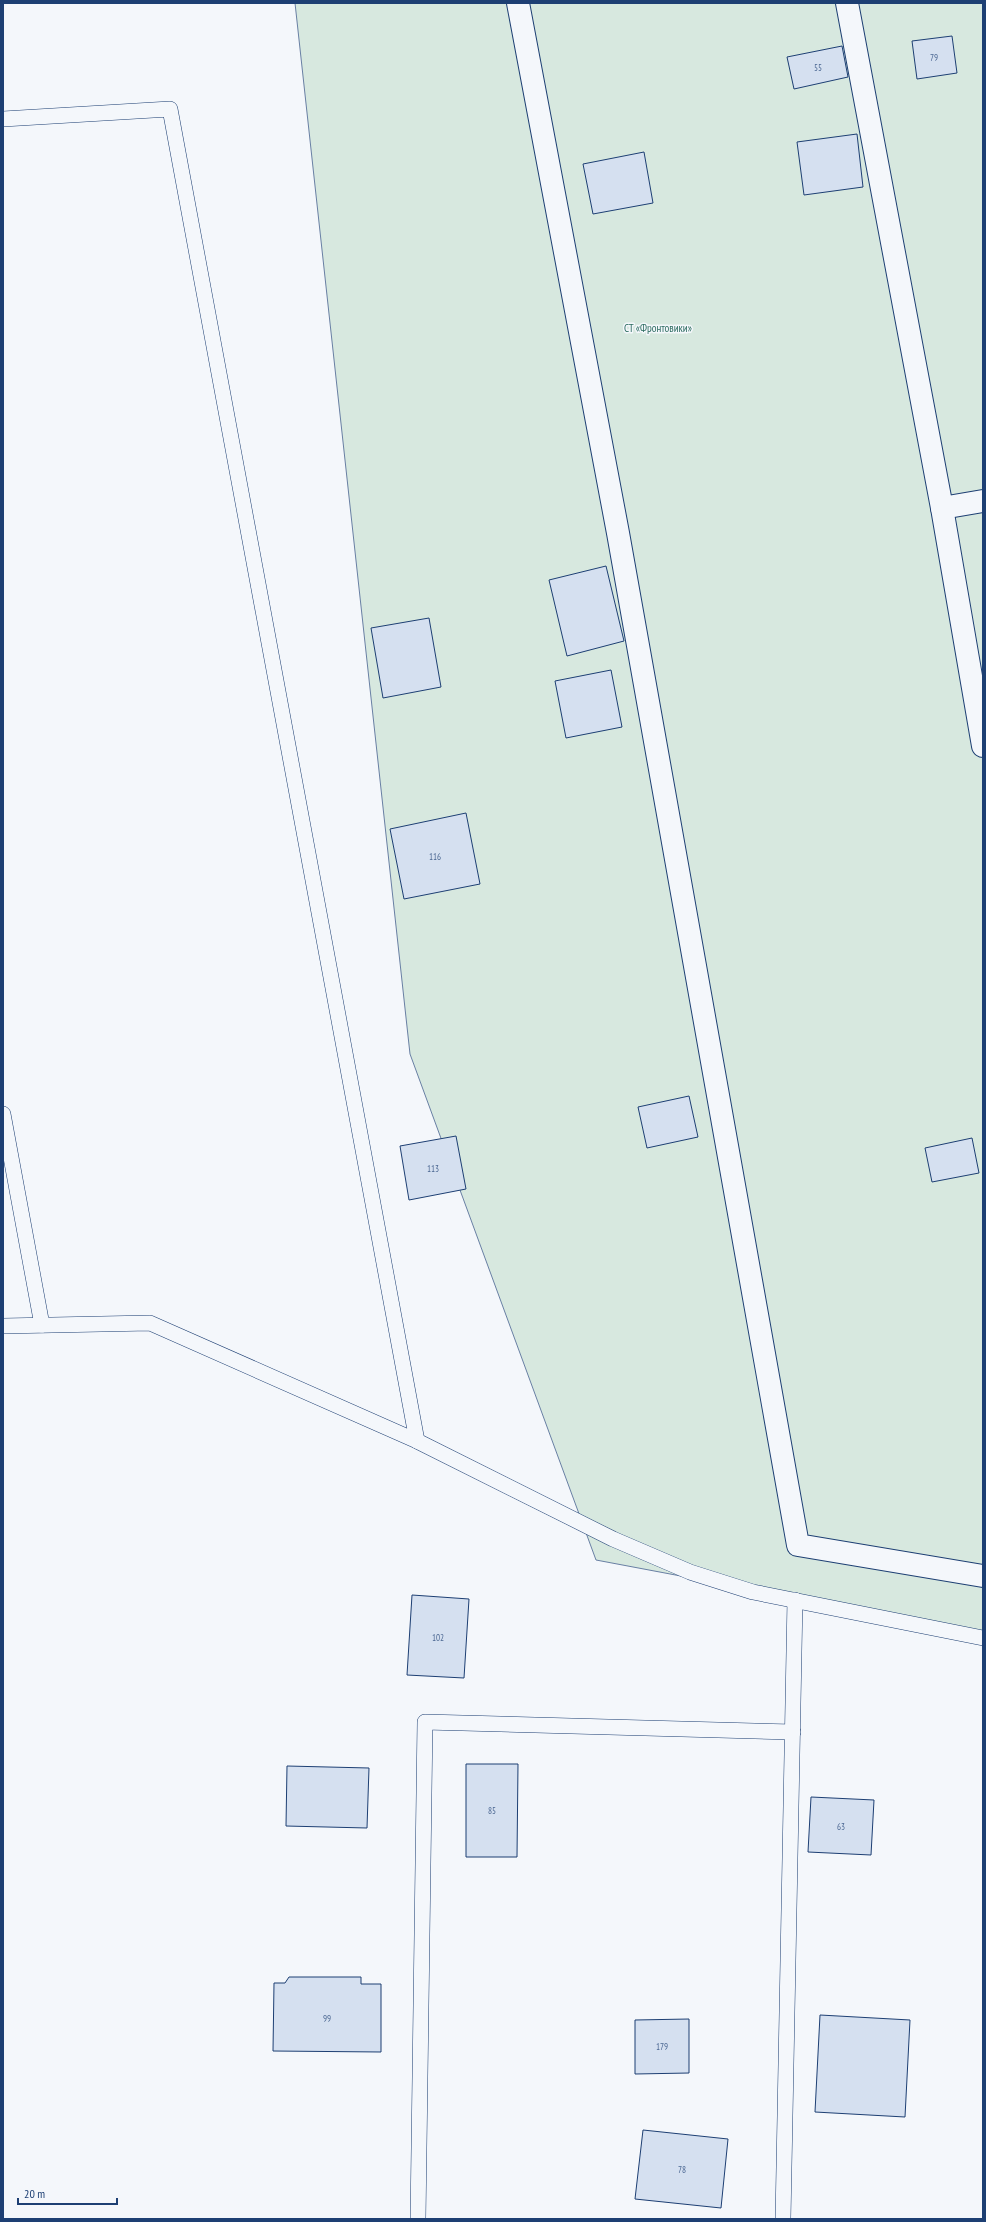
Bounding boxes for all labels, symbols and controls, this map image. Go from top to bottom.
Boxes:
house number: 79 [930,52,938,63]
house number: 55 [814,62,822,73]
park label: СТ «Фронтовики» [624,321,692,335]
house number: 116 [429,851,441,862]
house number: 113 [427,1163,439,1174]
house number: 102 [432,1632,444,1643]
house number: 85 [488,1805,496,1816]
house number: 63 [837,1821,845,1832]
house number: 99 [323,2013,331,2024]
house number: 179 [656,2041,668,2052]
house number: 78 [678,2164,686,2175]
scale bar [18,2180,117,2206]
text: 20 m [24,2186,45,2201]

